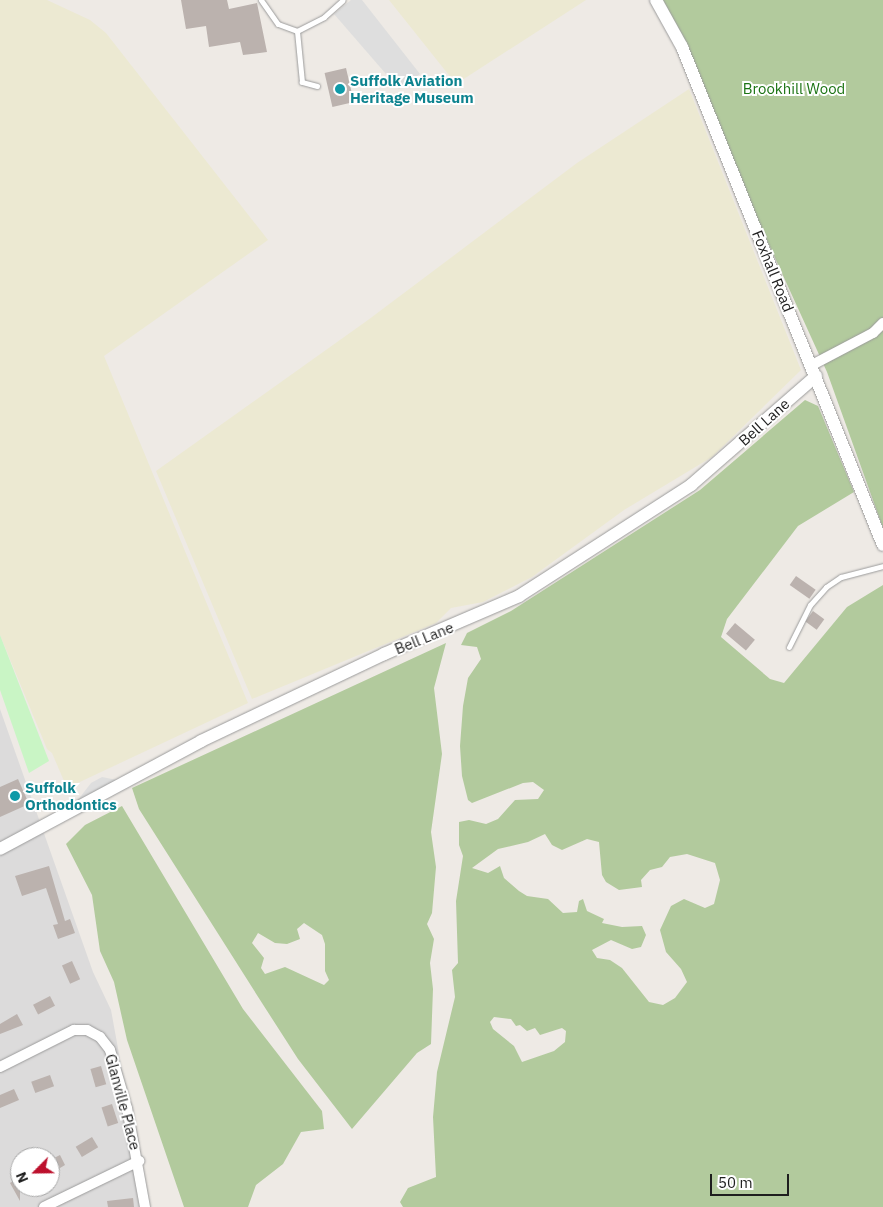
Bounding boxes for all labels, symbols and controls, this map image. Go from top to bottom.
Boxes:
place label: Suffolk Aviation Heritage Museum [350,71,474,106]
park label: Brookhill Wood [743,80,845,98]
marker: Suffolk Aviation Heritage Museum [334,83,346,95]
street label: Foxhall Road [748,228,798,314]
street label: Bell Lane [735,395,793,449]
street label: Bell Lane [392,618,456,658]
place label: Suffolk Orthodontics [25,778,117,813]
marker: Suffolk Orthodontics [9,790,21,802]
street label: Glanville Place [102,1052,144,1152]
north arrow [10,1147,60,1197]
scale bar [713,1164,792,1196]
text: N [12,1169,32,1186]
text: 50 m [718,1173,753,1192]

